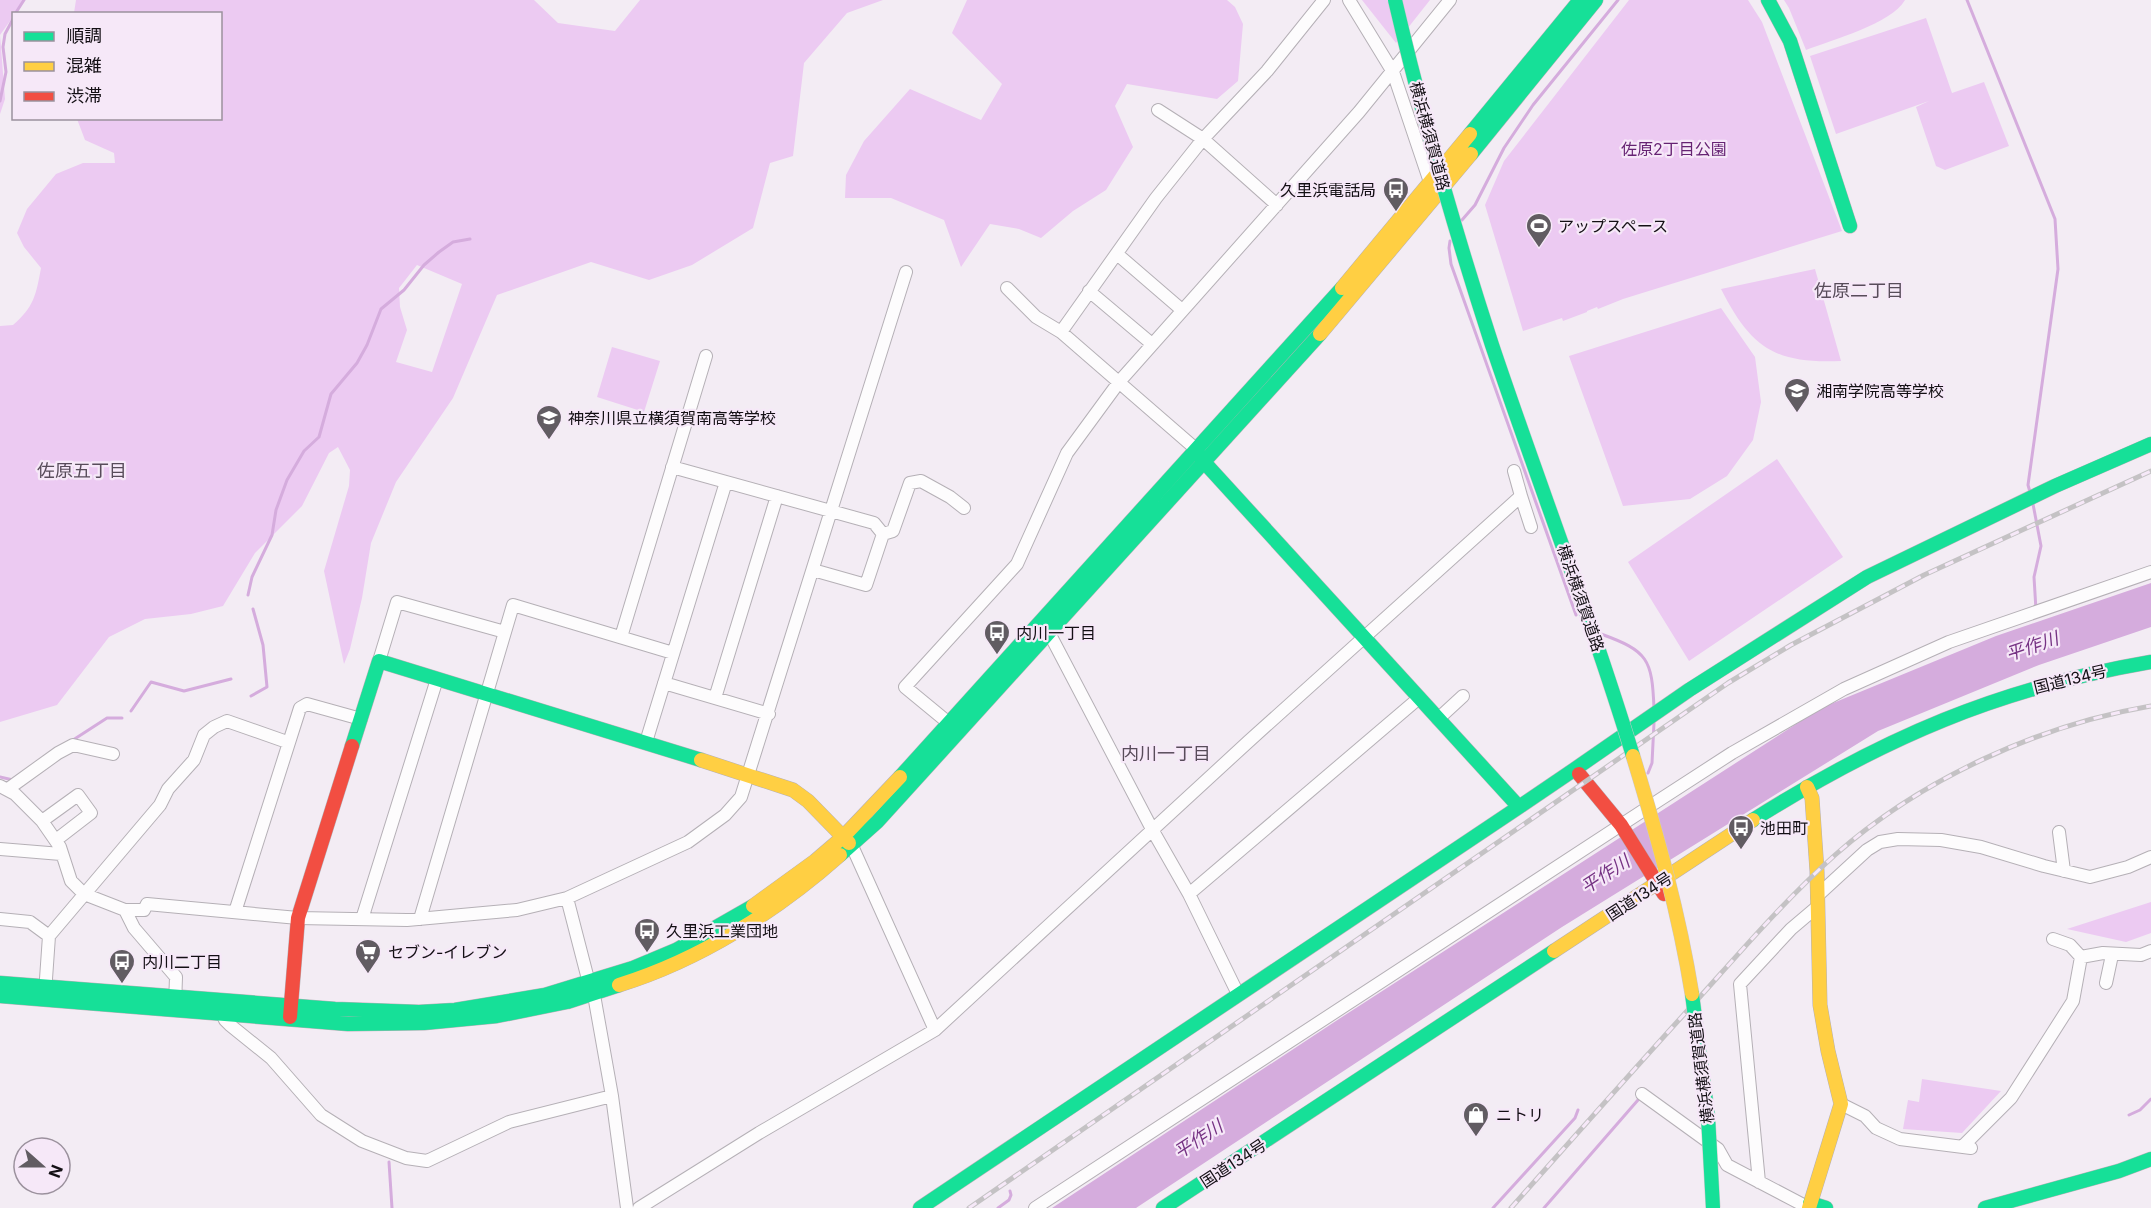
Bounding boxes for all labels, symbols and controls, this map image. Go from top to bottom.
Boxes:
legend [12,12,222,120]
text: 順調 [66,25,102,46]
text: 混雑 [66,55,102,76]
street label: 横浜横須賀道路 [1406,79,1454,193]
text: 渋滞 [66,85,102,106]
park label: 佐原2丁目公園 [1621,139,1727,159]
bus stop icon: 久里浜電話局 [1381,175,1411,213]
place label: 久里浜電話局 [1280,180,1376,200]
sports icon: アップスペース [1524,211,1554,249]
place label: アップスペース [1558,216,1668,236]
district label: 佐原二丁目 [1814,280,1904,301]
school or university icon: 湘南学院高等学校 [1782,376,1812,414]
place label: 湘南学院高等学校 [1816,381,1944,401]
school or university icon: 神奈川県立横須賀南高等学校 [534,403,564,441]
place label: 神奈川県立横須賀南高等学校 [568,408,776,428]
district label: 佐原五丁目 [37,460,127,481]
street label: 横浜横須賀道路 [1553,542,1609,654]
bus stop icon: 内川一丁目 [982,618,1012,656]
place label: 内川一丁目 [1016,623,1096,643]
water label: 平作川 [2003,627,2063,665]
street label: 国道134号 [2031,660,2109,698]
district label: 内川一丁目 [1121,743,1211,764]
bus stop icon: 池田町 [1726,813,1756,851]
place label: 池田町 [1760,818,1808,838]
water label: 平作川 [1577,849,1635,898]
street label: 国道134号 [1602,867,1676,925]
bus stop icon: 久里浜工業団地 [632,916,662,954]
place label: 久里浜工業団地 [666,921,778,941]
supermarket icon: セブン-イレブン [353,937,383,975]
place label: セブン-イレブン [388,942,507,962]
bus stop icon: 内川二丁目 [107,947,137,985]
place label: 内川二丁目 [142,952,222,972]
street label: 横浜横須賀道路 [1684,1011,1718,1125]
shop icon: ニトリ [1461,1100,1491,1138]
place label: ニトリ [1496,1105,1544,1125]
water label: 平作川 [1170,1114,1228,1163]
street label: 国道134号 [1196,1134,1270,1192]
north arrow [12,1136,72,1196]
text: N [44,1162,68,1181]

